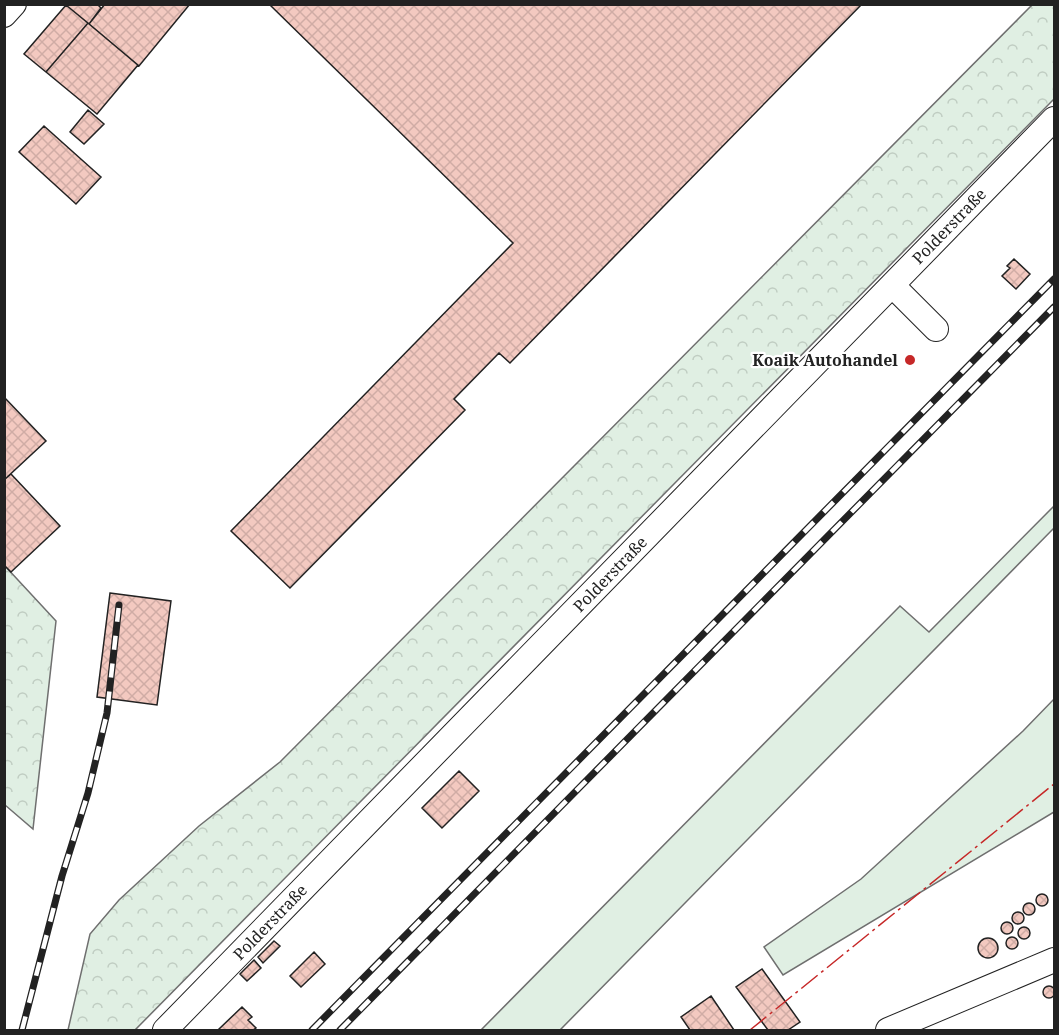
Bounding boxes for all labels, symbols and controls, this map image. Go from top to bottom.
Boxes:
street label: Polderstraße [907,183,991,269]
place label: Koaik Autohandel [752,349,898,371]
marker: Koaik Autohandel [903,353,917,367]
street label: Polderstraße [568,531,652,617]
street label: Polderstraße [228,879,312,965]

